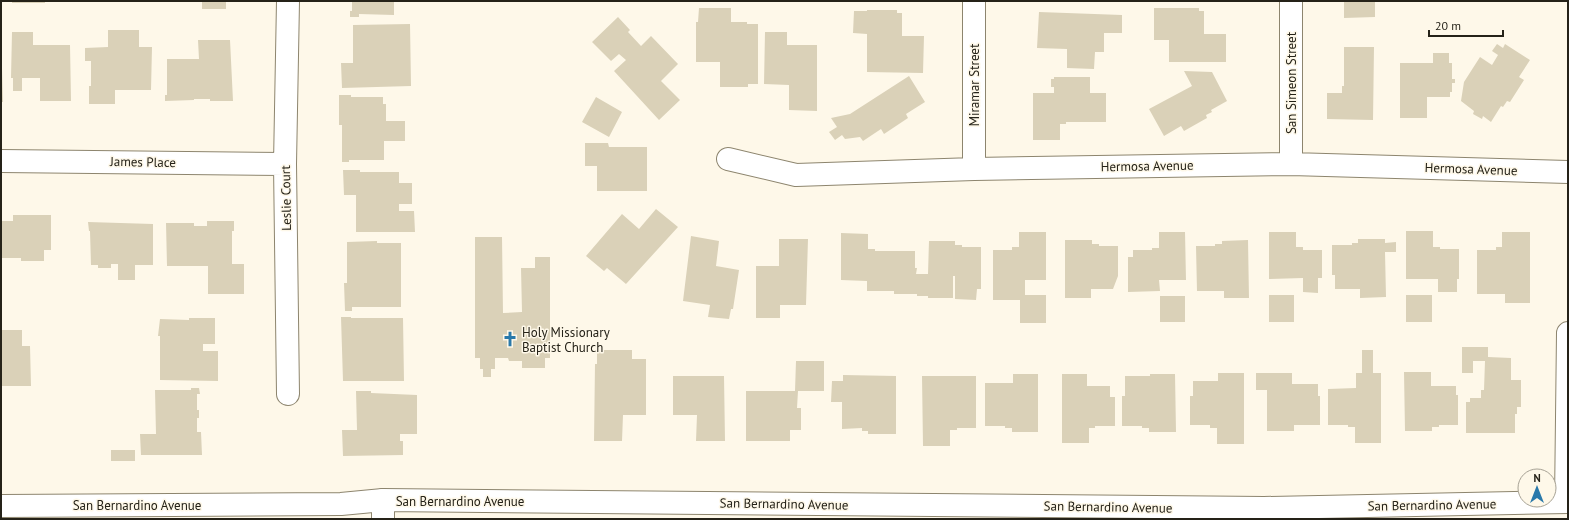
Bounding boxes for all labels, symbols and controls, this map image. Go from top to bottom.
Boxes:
scale bar [1429,12,1503,38]
text: 20 m [1435,18,1461,33]
street label: San Simeon Street [1283,31,1300,134]
street label: Miramar Street [966,43,983,126]
street label: James Place [109,153,176,171]
street label: Hermosa Avenue [1100,157,1194,175]
street label: Hermosa Avenue [1424,159,1518,179]
street label: Leslie Court [277,164,295,231]
place label: Holy Missionary Baptist Church [522,324,610,356]
church icon: Holy Missionary Baptist Church [501,330,519,348]
north arrow [1517,468,1557,508]
text: N [1533,471,1541,485]
street label: San Bernardino Avenue [396,493,524,510]
street label: San Bernardino Avenue [719,494,849,514]
street label: San Bernardino Avenue [1367,495,1497,515]
street label: San Bernardino Avenue [73,497,201,514]
street label: San Bernardino Avenue [1043,497,1173,517]

